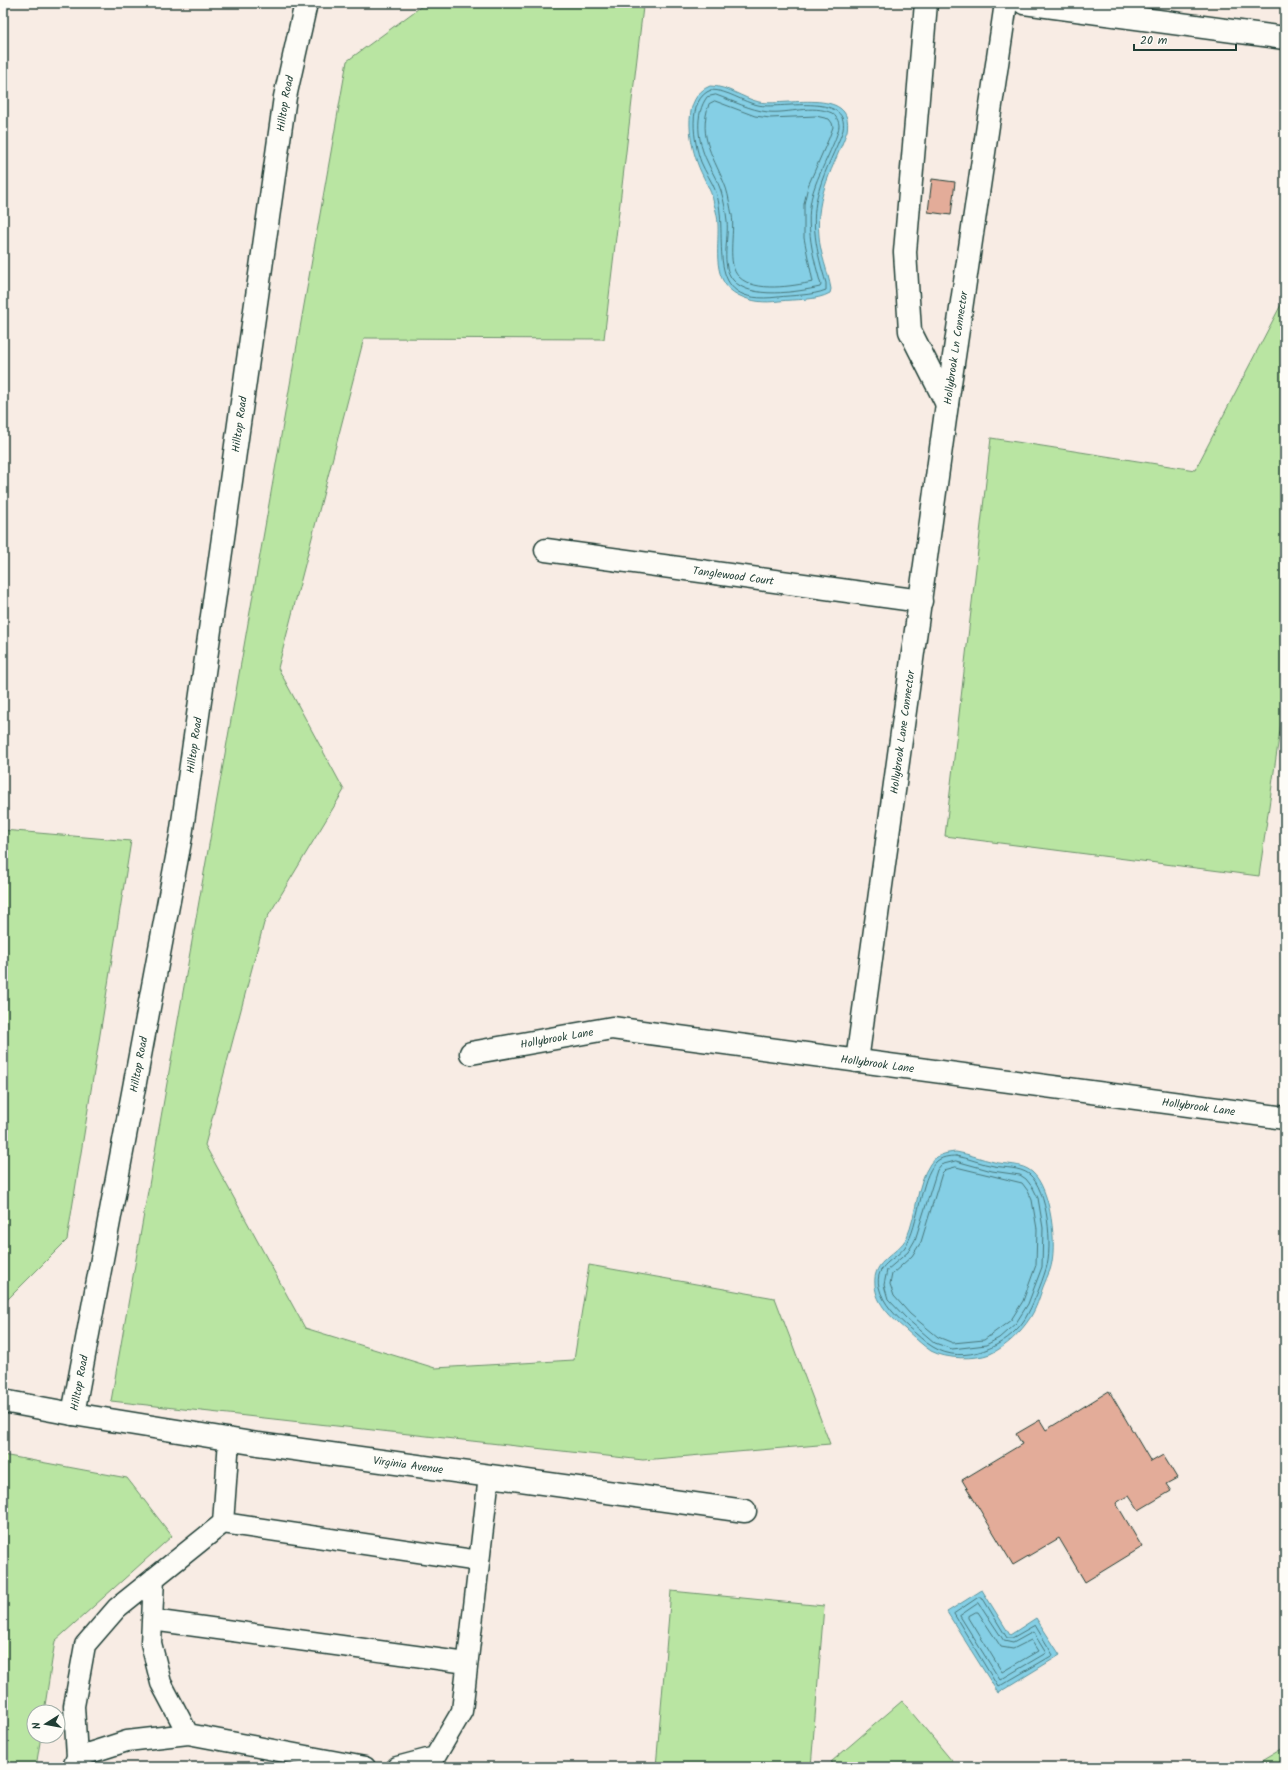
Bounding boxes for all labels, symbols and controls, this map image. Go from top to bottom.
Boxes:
scale bar [1134,26,1236,52]
text: 20 m [1140,31,1168,50]
street label: Hilltop Road [272,74,300,133]
street label: Hollybrook Ln Connector [939,289,974,406]
street label: Hilltop Road [227,395,253,454]
street label: Tanglewood Court [691,562,776,591]
street label: Hollybrook Lane Connector [886,668,921,795]
street label: Hilltop Road [182,716,208,774]
street label: Hollybrook Lane [519,1023,595,1054]
street label: Hilltop Road [125,1035,153,1094]
street label: Hollybrook Lane [839,1051,915,1078]
street label: Hollybrook Lane [1161,1094,1236,1121]
street label: Hilltop Road [66,1353,94,1412]
street label: Virginia Avenue [372,1452,444,1479]
north arrow [26,1704,66,1744]
text: N [28,1721,47,1731]

